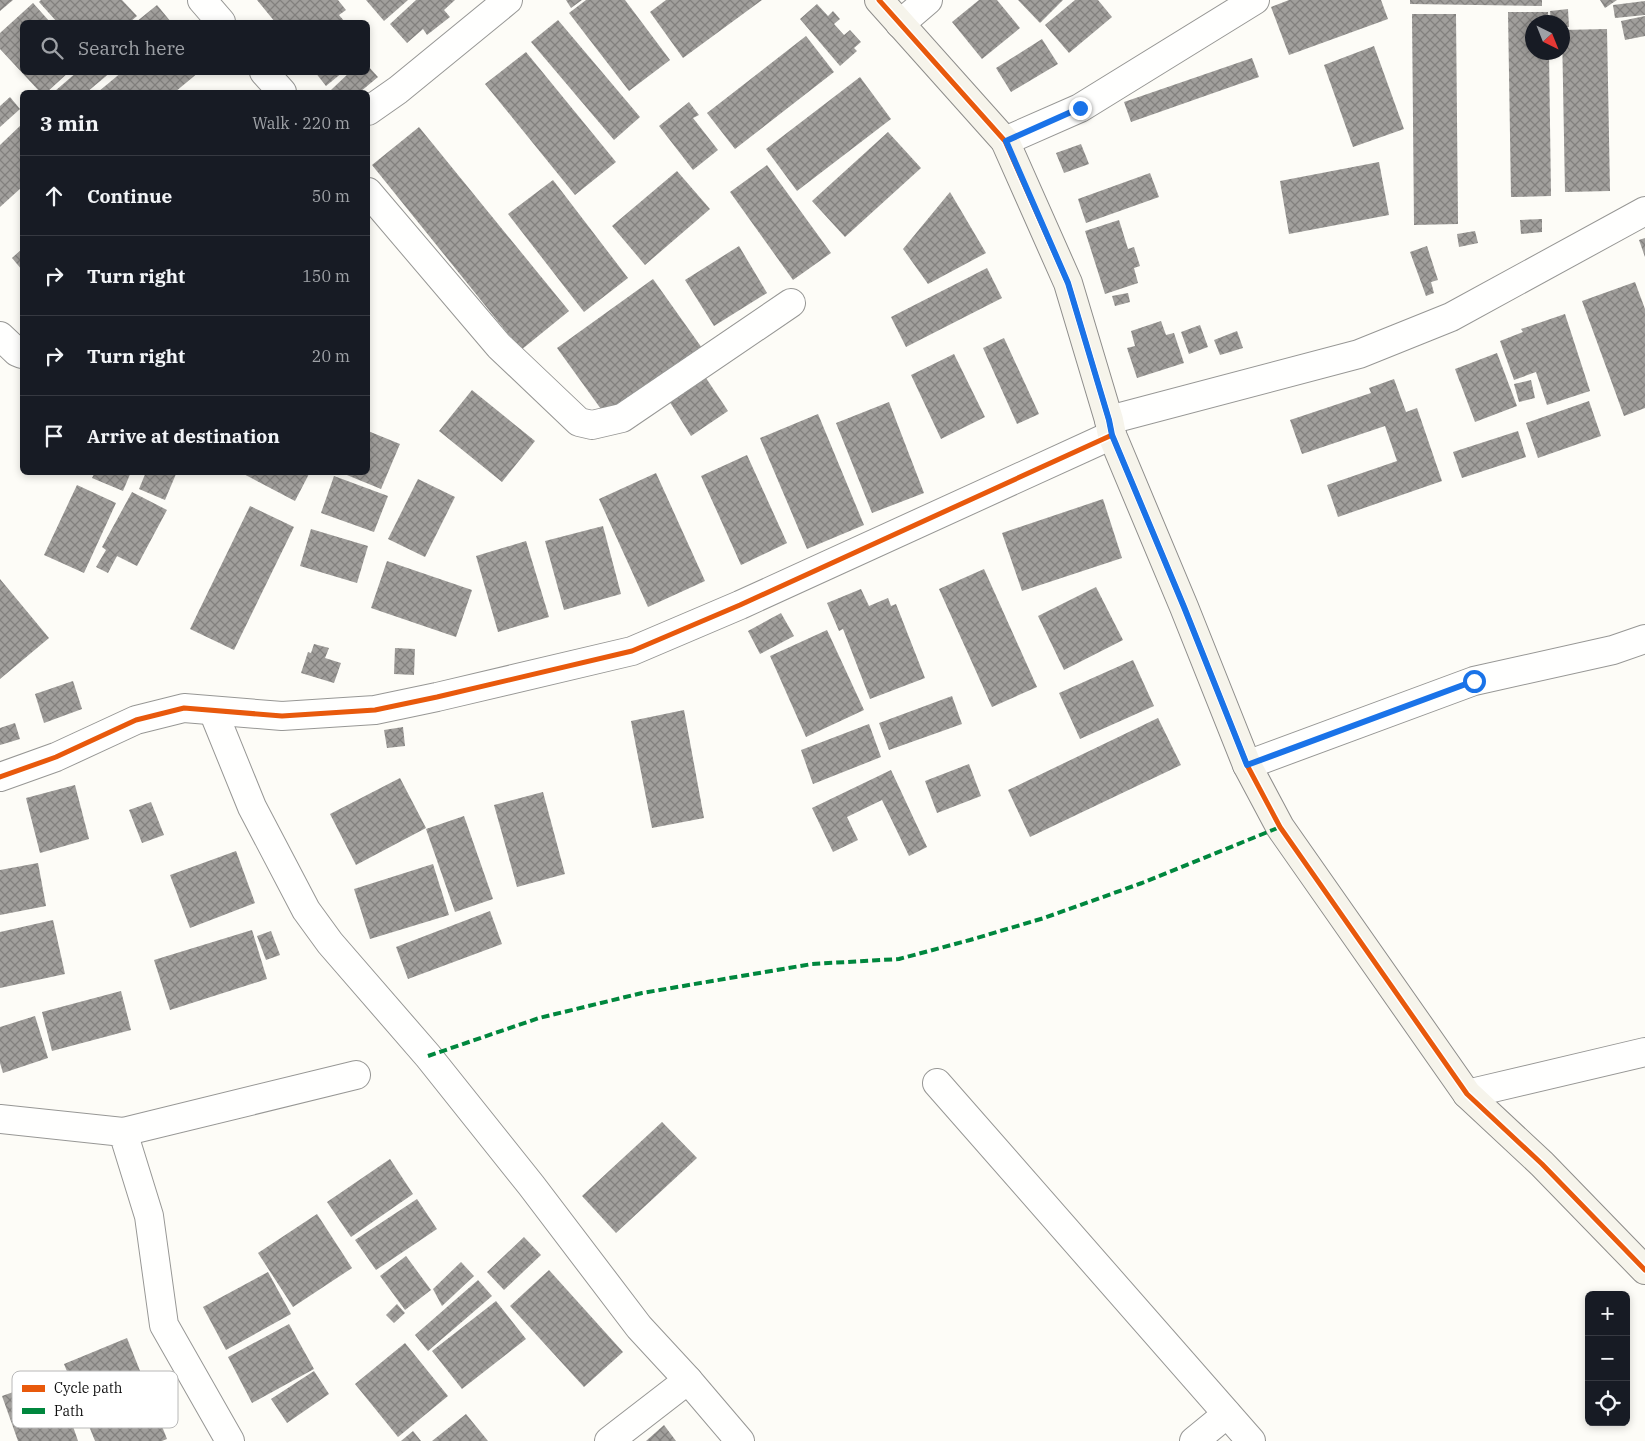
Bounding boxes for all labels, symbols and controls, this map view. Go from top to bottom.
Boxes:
north arrow [1525,15,1570,60]
search box [20,20,370,75]
icon: search [38,34,66,62]
text: Search here [78,36,185,60]
route end [1069,97,1092,120]
text: 3 min [40,109,99,137]
text: Walk · 220 m [252,113,350,133]
icon: ahead [40,182,68,210]
text: Continue [87,184,172,208]
text: 50 m [312,186,350,206]
icon: right [40,262,68,290]
text: Turn right [87,264,185,288]
text: 150 m [302,266,350,286]
icon: right [40,342,68,370]
text: Turn right [87,344,185,368]
text: 20 m [312,346,350,366]
icon: arrive [40,422,68,450]
text: Arrive at destination [87,424,280,448]
route start [1463,670,1486,693]
map controls [1585,1291,1630,1426]
button: + [1585,1291,1630,1336]
button: − [1585,1336,1630,1381]
legend [12,1371,178,1428]
text: Cycle path [54,1379,123,1397]
button: locate [1585,1381,1630,1426]
text: Path [54,1402,84,1420]

